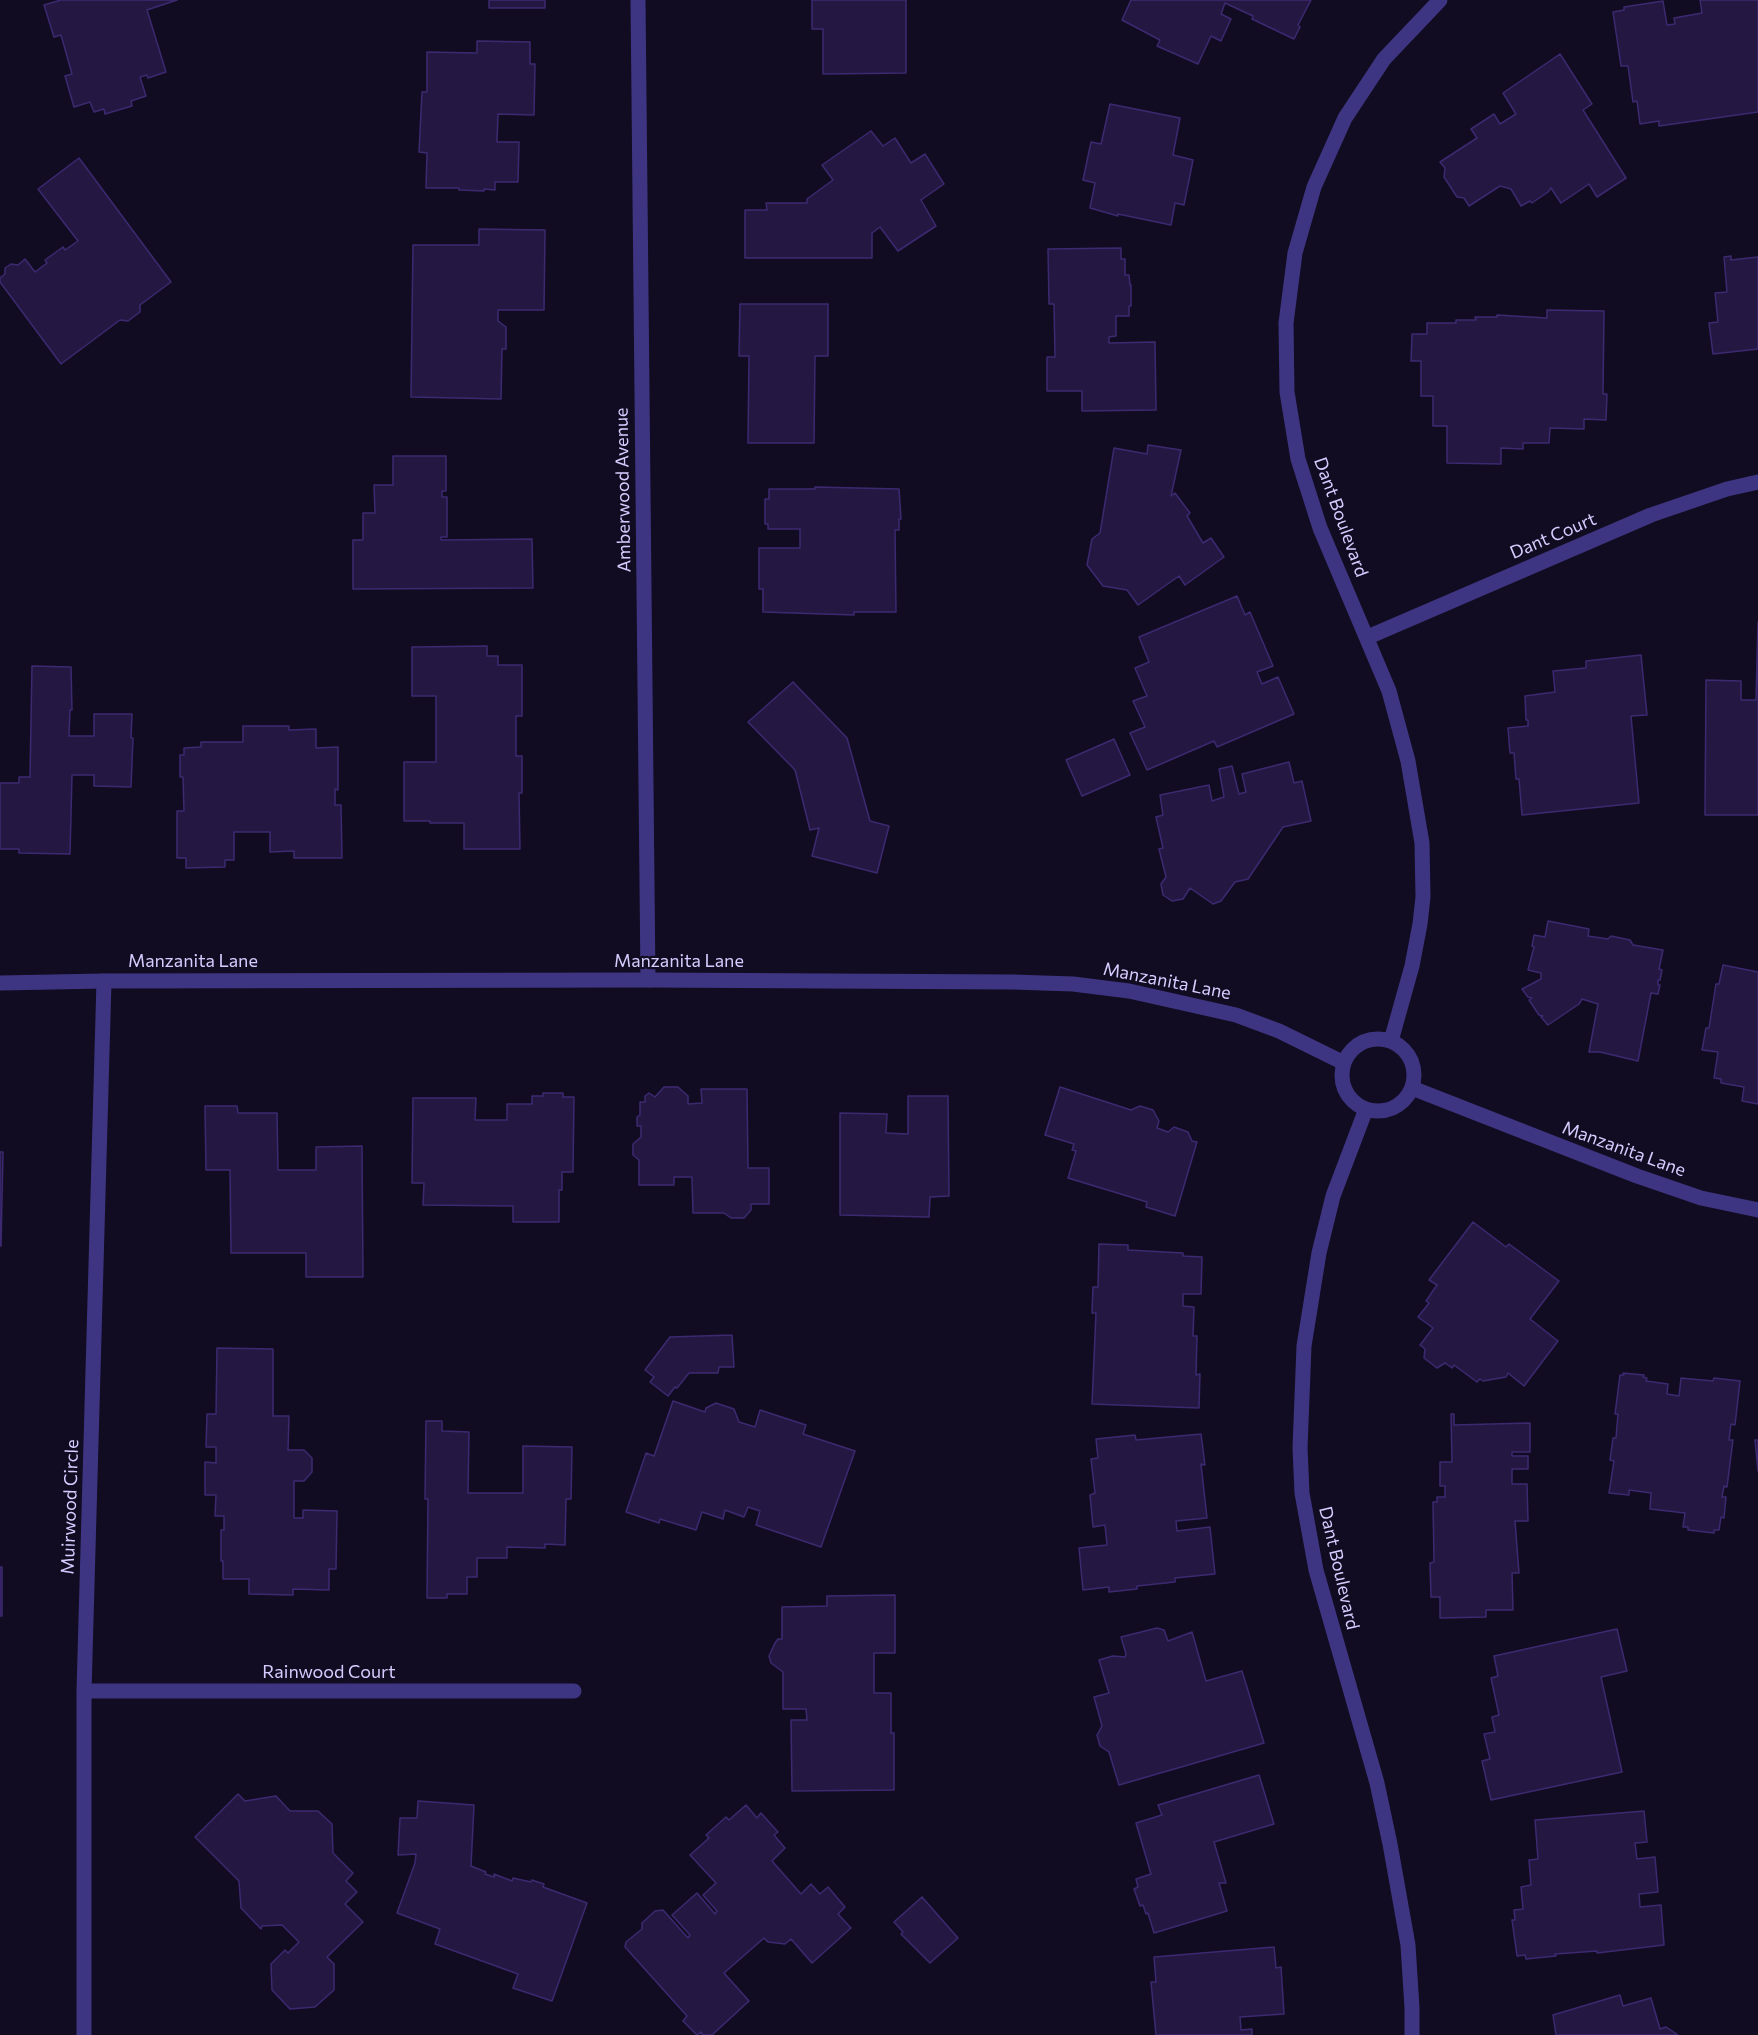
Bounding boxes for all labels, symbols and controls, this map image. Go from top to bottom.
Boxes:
street label: Amberwood Avenue [611,407,635,573]
street label: Dant Boulevard [1309,454,1373,580]
street label: Dant Court [1507,508,1599,564]
street label: Manzanita Lane [128,950,258,972]
street label: Manzanita Lane [614,950,744,972]
street label: Manzanita Lane [1101,958,1233,1004]
street label: Manzanita Lane [1559,1117,1689,1181]
street label: Muirwood Circle [57,1439,83,1575]
street label: Dant Boulevard [1314,1504,1364,1632]
street label: Rainwood Court [262,1661,396,1683]

